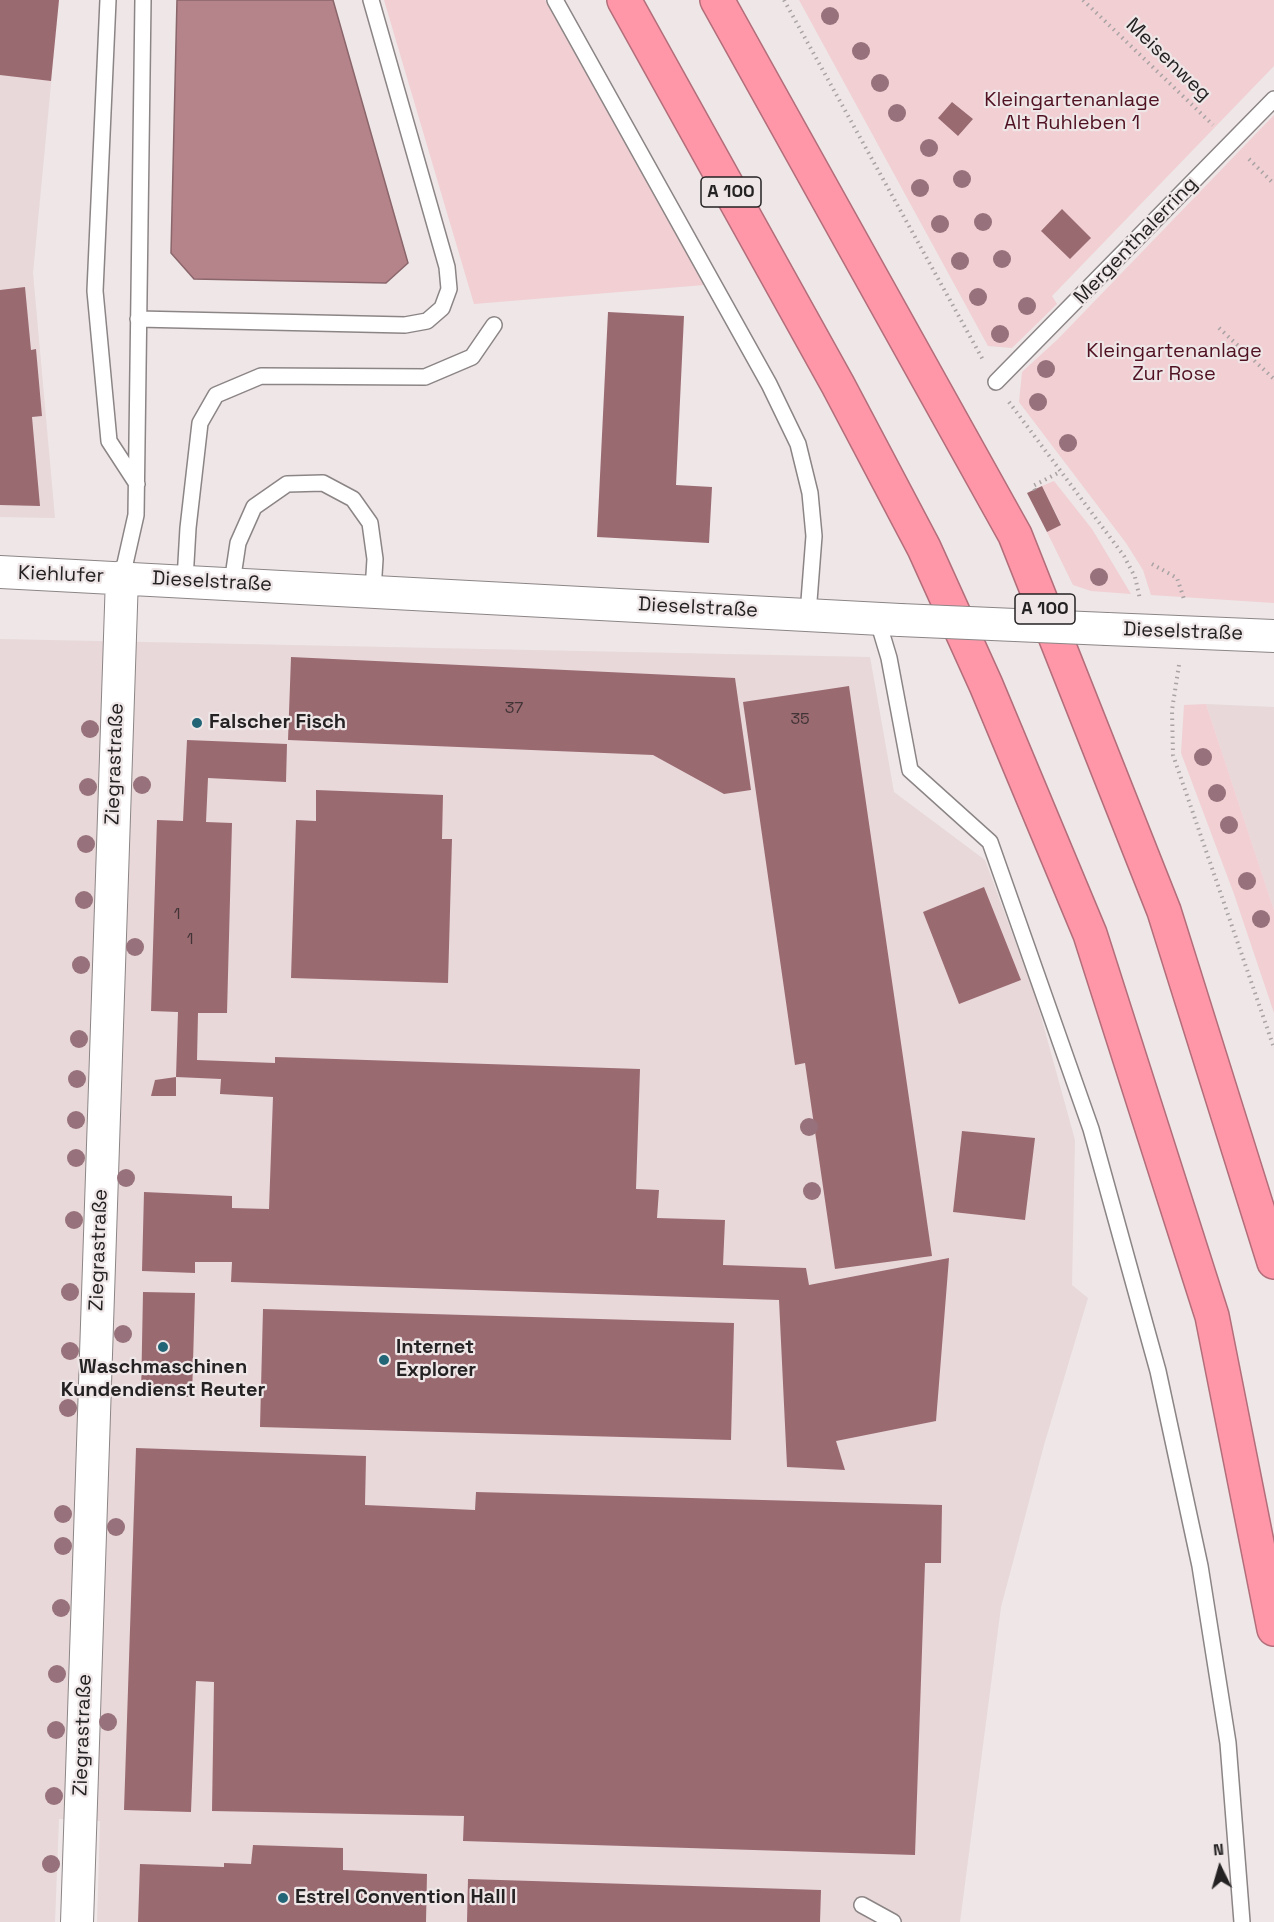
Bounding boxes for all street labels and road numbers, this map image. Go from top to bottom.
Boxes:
street label: Meisenweg [1120,13,1216,107]
street label: Mergenthalerring [1069,172,1203,310]
road number: A 100 [701,177,761,207]
street label: Kiehlufer [18,562,104,588]
street label: Dieselstraße [152,567,272,597]
street label: Dieselstraße [638,593,758,623]
road number: A 100 [1015,594,1075,624]
street label: Dieselstraße [1123,618,1243,646]
street label: Ziegrastraße [101,702,129,826]
street label: Ziegrastraße [85,1188,113,1312]
street label: Ziegrastraße [69,1673,97,1797]

